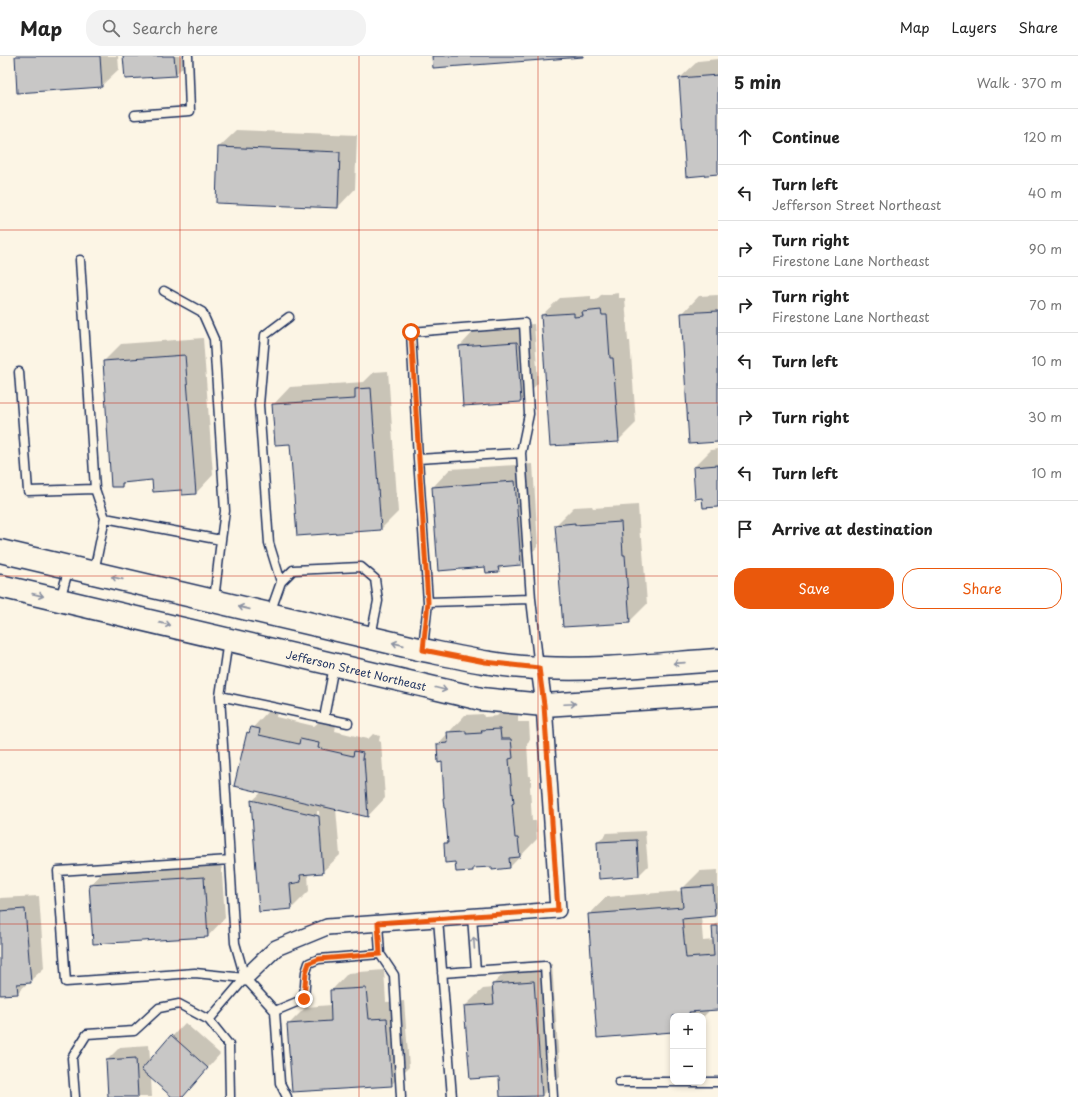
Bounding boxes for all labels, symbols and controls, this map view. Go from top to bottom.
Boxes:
search box [86,10,366,46]
text: Map [20,14,62,42]
text: Search here [132,16,218,39]
icon: search [100,17,122,39]
text: Map [900,17,930,38]
text: Layers [952,17,997,38]
text: Share [1019,17,1058,38]
text: 5 min [734,69,781,95]
text: Walk · 370 m [977,73,1062,92]
text: Continue [772,125,840,148]
icon: ahead [734,126,756,148]
text: 120 m [1023,127,1062,146]
text: Turn left [772,172,838,195]
icon: left [734,182,756,204]
text: 40 m [1028,183,1062,202]
text: Jefferson Street Northeast [772,195,941,214]
text: Turn right [772,228,849,251]
icon: right [734,238,756,260]
text: 90 m [1029,239,1062,258]
text: Firestone Lane Northeast [772,251,930,270]
text: Turn right [772,284,849,307]
icon: right [734,294,756,316]
text: 70 m [1029,295,1062,314]
text: Firestone Lane Northeast [772,307,930,326]
route start [402,323,420,341]
text: Turn left [772,349,838,372]
icon: left [734,350,756,372]
text: 10 m [1032,351,1062,370]
text: Turn right [772,405,849,428]
icon: right [734,406,756,428]
text: 30 m [1028,407,1062,426]
text: Turn left [772,461,838,484]
icon: left [734,462,756,484]
text: 10 m [1032,463,1062,482]
text: Arrive at destination [772,517,933,540]
icon: arrive [734,518,756,540]
button: Save [734,568,894,609]
button: Share [902,568,1062,609]
one-way arrow [111,574,124,582]
one-way arrow [31,591,44,599]
one-way arrow [238,604,251,611]
one-way arrow [158,621,171,629]
one-way arrow [391,640,404,647]
street label: Jefferson Street Northeast [285,645,429,695]
one-way arrow [673,659,686,666]
one-way arrow [434,686,447,693]
one-way arrow [563,700,576,707]
one-way arrow [471,937,478,950]
route end [295,990,313,1008]
map controls [670,1013,706,1085]
button: + [670,1013,706,1049]
button: − [670,1049,706,1085]

